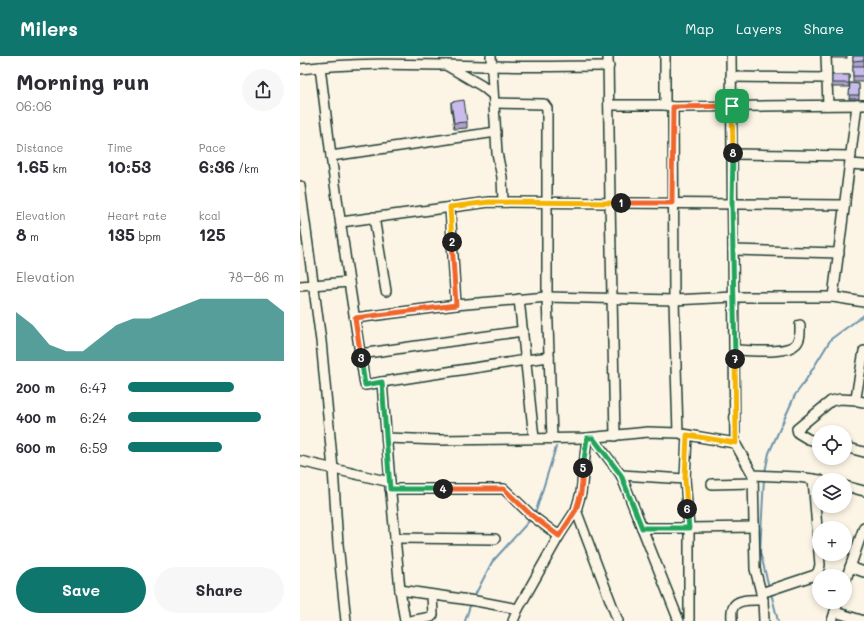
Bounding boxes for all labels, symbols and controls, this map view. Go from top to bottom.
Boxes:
text: Milers [20,16,78,41]
text: Map [685,19,714,38]
text: Layers [736,19,782,38]
text: Share [804,19,844,38]
text: Morning run [16,67,149,96]
button: share [242,69,284,111]
pin [715,89,749,123]
icon: arrive [721,95,743,117]
text: 06:06 [16,97,52,114]
text: Distance [16,140,63,155]
text: Time [107,140,132,155]
text: Pace [199,140,226,155]
pin: 8 [723,143,743,163]
text: 8 [730,145,736,160]
text: 1.65 [16,155,49,177]
text: 10:53 [107,155,151,177]
text: 6:36 [199,155,235,177]
text: km [49,161,67,176]
text: /km [235,161,259,176]
pin: 1 [611,193,631,213]
text: 1 [619,195,623,210]
text: Elevation [16,208,65,223]
text: Heart rate [107,208,167,223]
text: kcal [199,208,221,223]
text: 8 [16,223,27,245]
text: 135 [107,223,135,245]
text: 125 [199,223,226,245]
text: m [27,229,39,244]
text: bpm [135,229,161,244]
pin: 2 [442,232,462,252]
text: 2 [449,234,455,249]
text: Elevation [16,268,74,285]
text: 78–86 m [228,268,284,285]
pin: 3 [351,348,371,368]
pin: 7 [725,349,745,369]
text: 3 [358,350,364,365]
text: 7 [732,351,738,366]
text: 200 m [16,379,55,396]
text: 6:47 [80,379,107,396]
text: 400 m [16,409,56,426]
text: 6:24 [80,409,107,426]
map controls [812,425,852,609]
button: locate [812,425,852,465]
text: 600 m [16,439,56,456]
text: 6:59 [80,439,107,456]
pin: 5 [573,458,593,478]
text: 5 [580,460,586,475]
button: layers [812,473,852,513]
pin: 4 [433,479,453,499]
text: 4 [440,481,446,496]
pin: 6 [677,499,697,519]
text: 6 [684,501,690,516]
button: + [812,521,852,561]
button: Save [16,567,146,613]
button: Share [154,567,284,613]
button: − [812,569,852,609]

